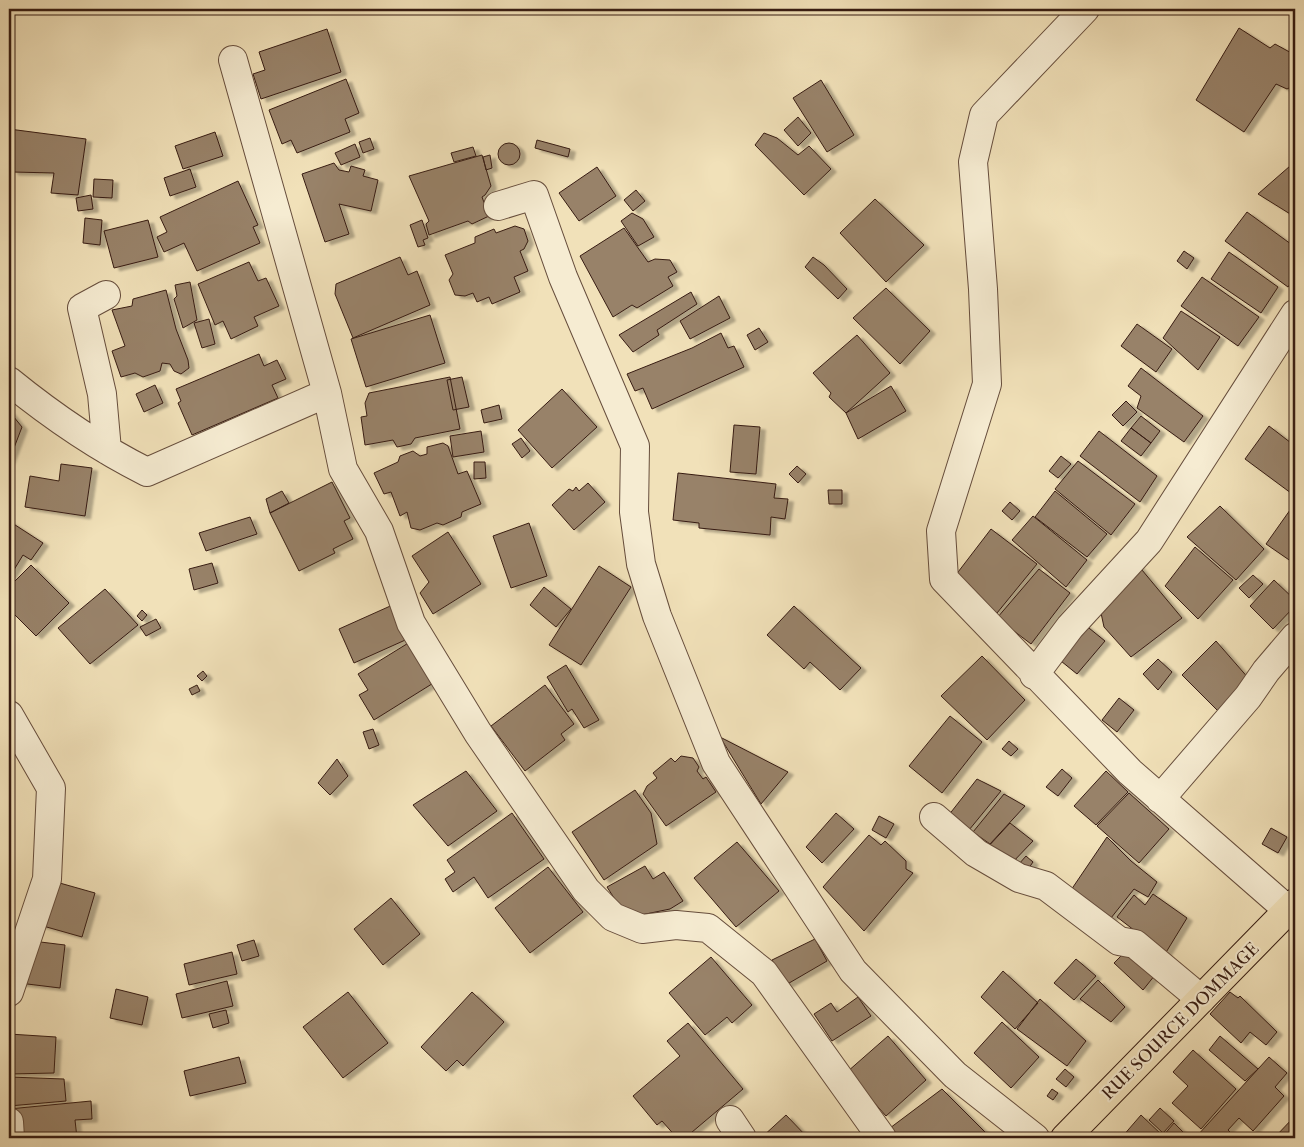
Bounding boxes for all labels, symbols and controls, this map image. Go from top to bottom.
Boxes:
street label: RUE SOURCE DOMMAGE [1097,938,1263,1104]

